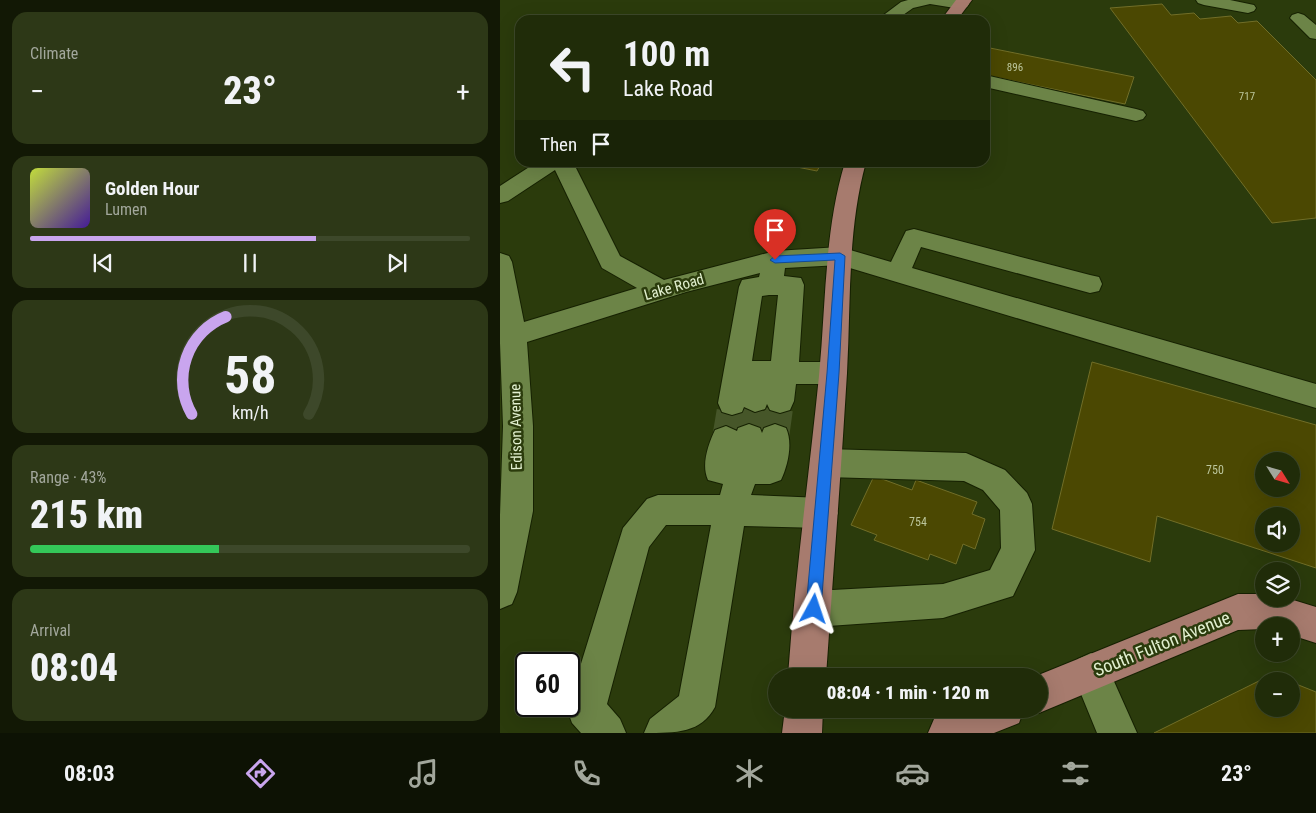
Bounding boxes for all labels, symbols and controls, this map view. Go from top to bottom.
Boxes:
text: 100 m [623,34,710,75]
icon: left [540,35,605,100]
text: Climate [30,44,78,63]
house number: 896 [1007,61,1023,74]
text: 23° [223,69,277,113]
text: − [30,75,44,108]
text: + [456,75,470,108]
text: Lake Road [623,76,713,101]
house number: 717 [1239,90,1255,103]
icon: arrive [587,130,615,158]
text: Then [540,133,577,156]
text: Golden Hour [105,177,199,200]
text: Lumen [105,200,147,219]
pin [754,209,796,260]
icon: arrive [761,216,789,244]
icon: previous [89,249,117,277]
icon: pause [236,249,264,277]
icon: next [383,249,411,277]
street label: Lake Road [642,270,706,304]
text: 58 [224,345,276,406]
street label: Edison Avenue [506,384,526,470]
text: km/h [232,402,268,423]
north arrow [1255,452,1300,498]
map controls [1255,452,1300,717]
house number: 750 [1206,463,1224,477]
text: Range · 43% [30,468,106,487]
text: 215 km [30,493,143,537]
button: sound [1255,507,1300,552]
house number: 754 [909,515,927,529]
button: layers [1255,562,1300,607]
position arrow [787,582,839,634]
street label: South Fulton Avenue [1090,607,1233,681]
button: + [1255,617,1300,662]
text: Arrival [30,621,71,640]
text: 08:04 [30,646,118,690]
speed limit sign: 60 [515,652,580,717]
button: − [1255,672,1300,717]
text: 08:04 · 1 min · 120 m [827,681,989,704]
icon: directions [243,756,278,791]
icon: music [406,756,441,791]
icon: phone [569,756,604,791]
icon: climate [732,756,767,791]
icon: car [895,756,930,791]
icon: filters [1058,756,1093,791]
text: 08:03 [64,761,115,786]
text: 23° [1221,761,1252,786]

